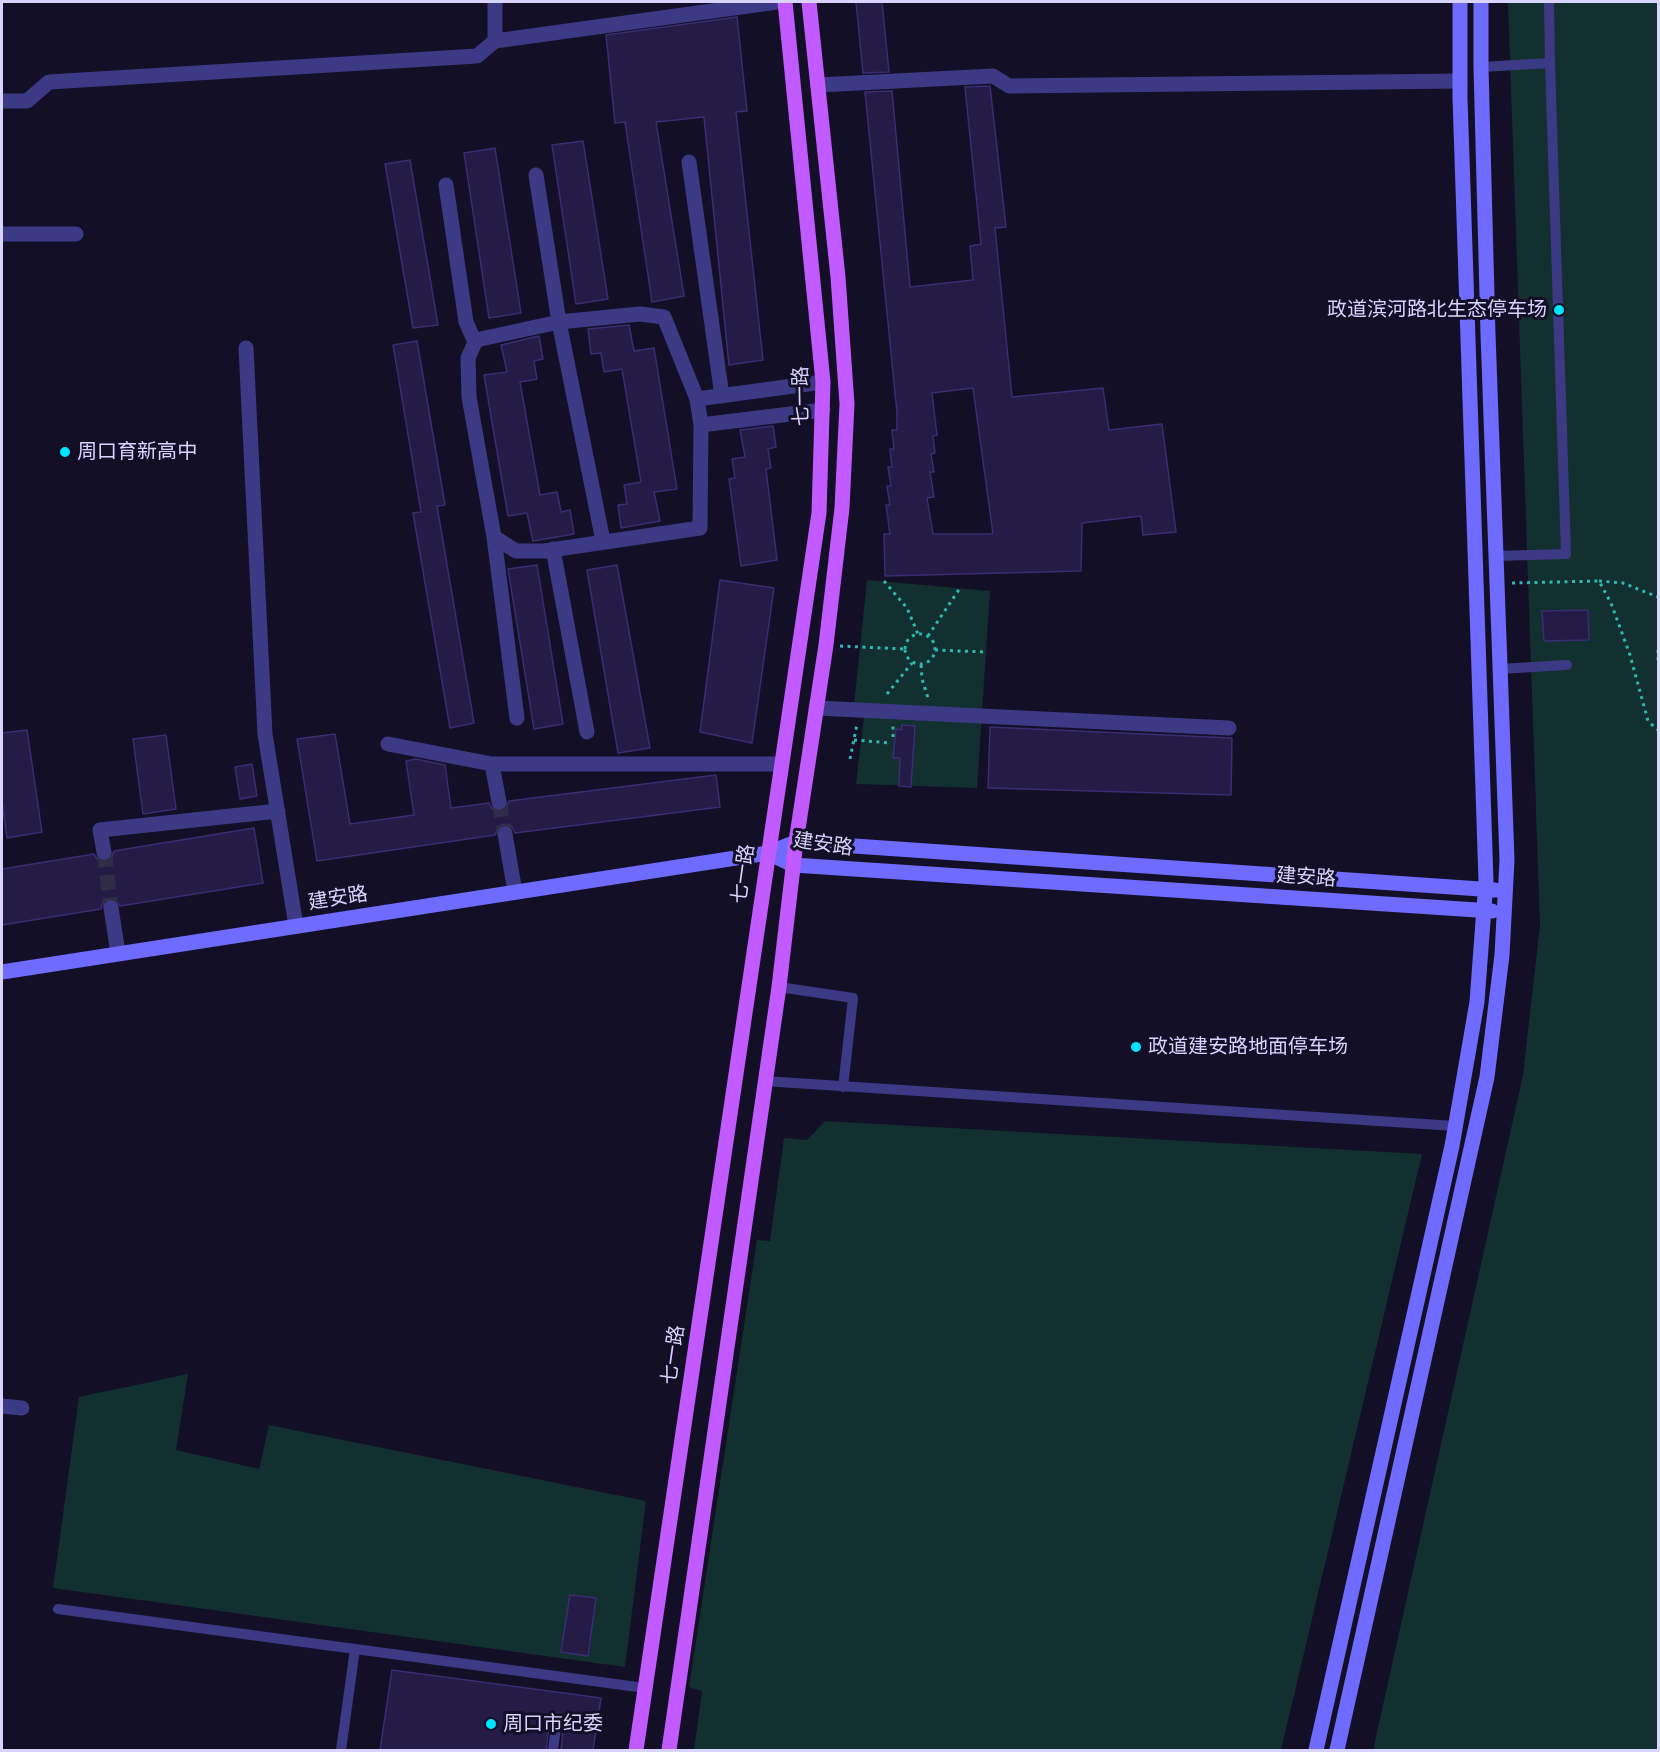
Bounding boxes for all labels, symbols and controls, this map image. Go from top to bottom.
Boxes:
place label: 政道滨河路北生态停车场 [1327,298,1547,322]
marker: 政道滨河路北生态停车场 [1552,303,1566,317]
street label: 七一路 [788,366,814,426]
place label: 周口育新高中 [77,440,197,464]
marker: 周口育新高中 [58,445,72,459]
street label: 建安路 [792,828,854,860]
street label: 七一路 [727,843,759,905]
street label: 建安路 [1275,863,1337,891]
street label: 建安路 [306,881,370,915]
place label: 政道建安路地面停车场 [1148,1035,1348,1059]
marker: 政道建安路地面停车场 [1129,1040,1143,1054]
street label: 七一路 [657,1324,689,1386]
place label: 周口市纪委 [503,1712,603,1736]
marker: 周口市纪委 [484,1717,498,1731]

